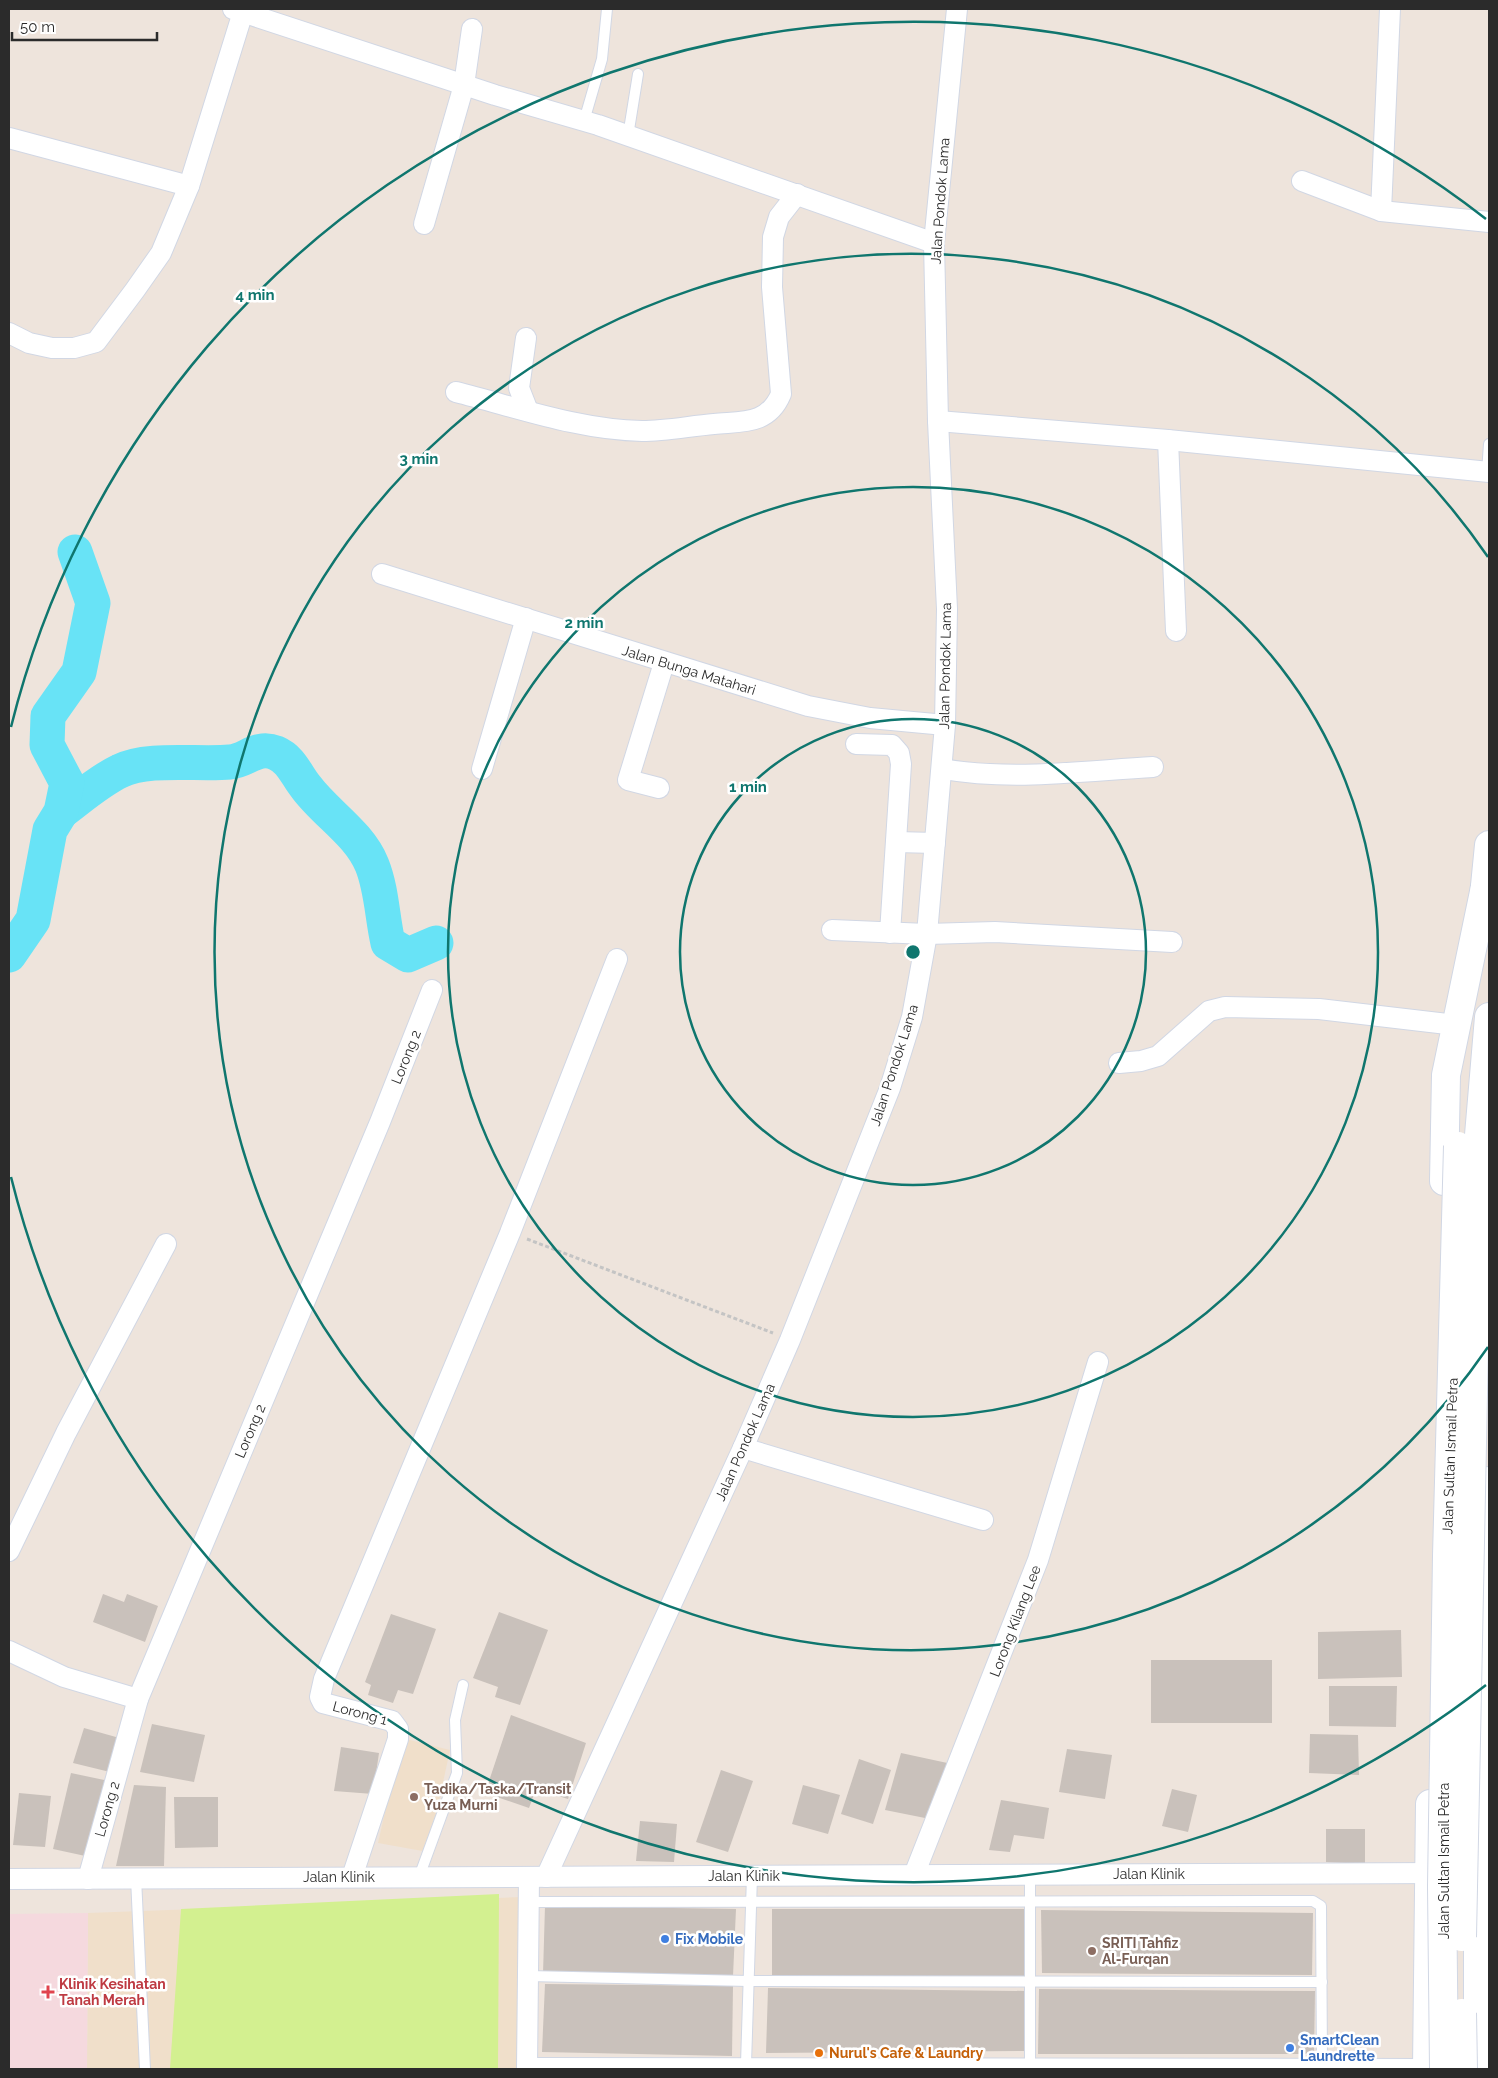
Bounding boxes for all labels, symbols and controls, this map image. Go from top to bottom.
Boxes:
scale bar [12,10,158,42]
text: 50 m [20,18,55,36]
street label: Jalan Pondok Lama [928,137,952,265]
text: 4 min [235,286,275,304]
text: 3 min [400,450,438,468]
street label: Jalan Pondok Lama [936,602,954,730]
text: 2 min [565,614,603,632]
street label: Jalan Bunga Matahari [620,642,758,698]
text: 1 min [729,778,767,796]
centre of rings [904,943,922,961]
street label: Jalan Pondok Lama [867,1002,921,1128]
street label: Lorong 2 [388,1028,424,1086]
street label: Jalan Sultan Ismail Petra [1439,1377,1461,1535]
street label: Jalan Pondok Lama [712,1381,778,1503]
street label: Lorong 2 [231,1402,269,1460]
street label: Lorong Kilang Lee [986,1563,1044,1679]
street label: Lorong 1 [331,1698,389,1728]
street label: Lorong 2 [91,1779,123,1839]
place label: Tadika/Taska/Transit Yuza Murni [424,1781,572,1813]
street label: Jalan Sultan Ismail Petra [1436,1783,1452,1939]
marker: Tadika/Taska/Transit Yuza Murni [408,1791,420,1803]
street label: Jalan Klinik [1113,1866,1186,1882]
street label: Jalan Klinik [708,1868,781,1884]
street label: Jalan Klinik [303,1869,376,1885]
place label: Fix Mobile [675,1931,744,1947]
marker: Fix Mobile [659,1933,671,1945]
place label: SRITI Tahfiz Al-Furqan [1102,1935,1178,1967]
marker: SRITI Tahfiz Al-Furqan [1086,1945,1098,1957]
place label: Klinik Kesihatan Tanah Merah [59,1976,166,2008]
marker: Klinik Kesihatan Tanah Merah [41,1985,55,1999]
place label: SmartClean Laundrette [1300,2032,1379,2064]
marker: SmartClean Laundrette [1284,2042,1296,2054]
place label: Nurul's Cafe & Laundry [829,2045,984,2061]
marker: Nurul's Cafe & Laundry [813,2047,825,2059]

